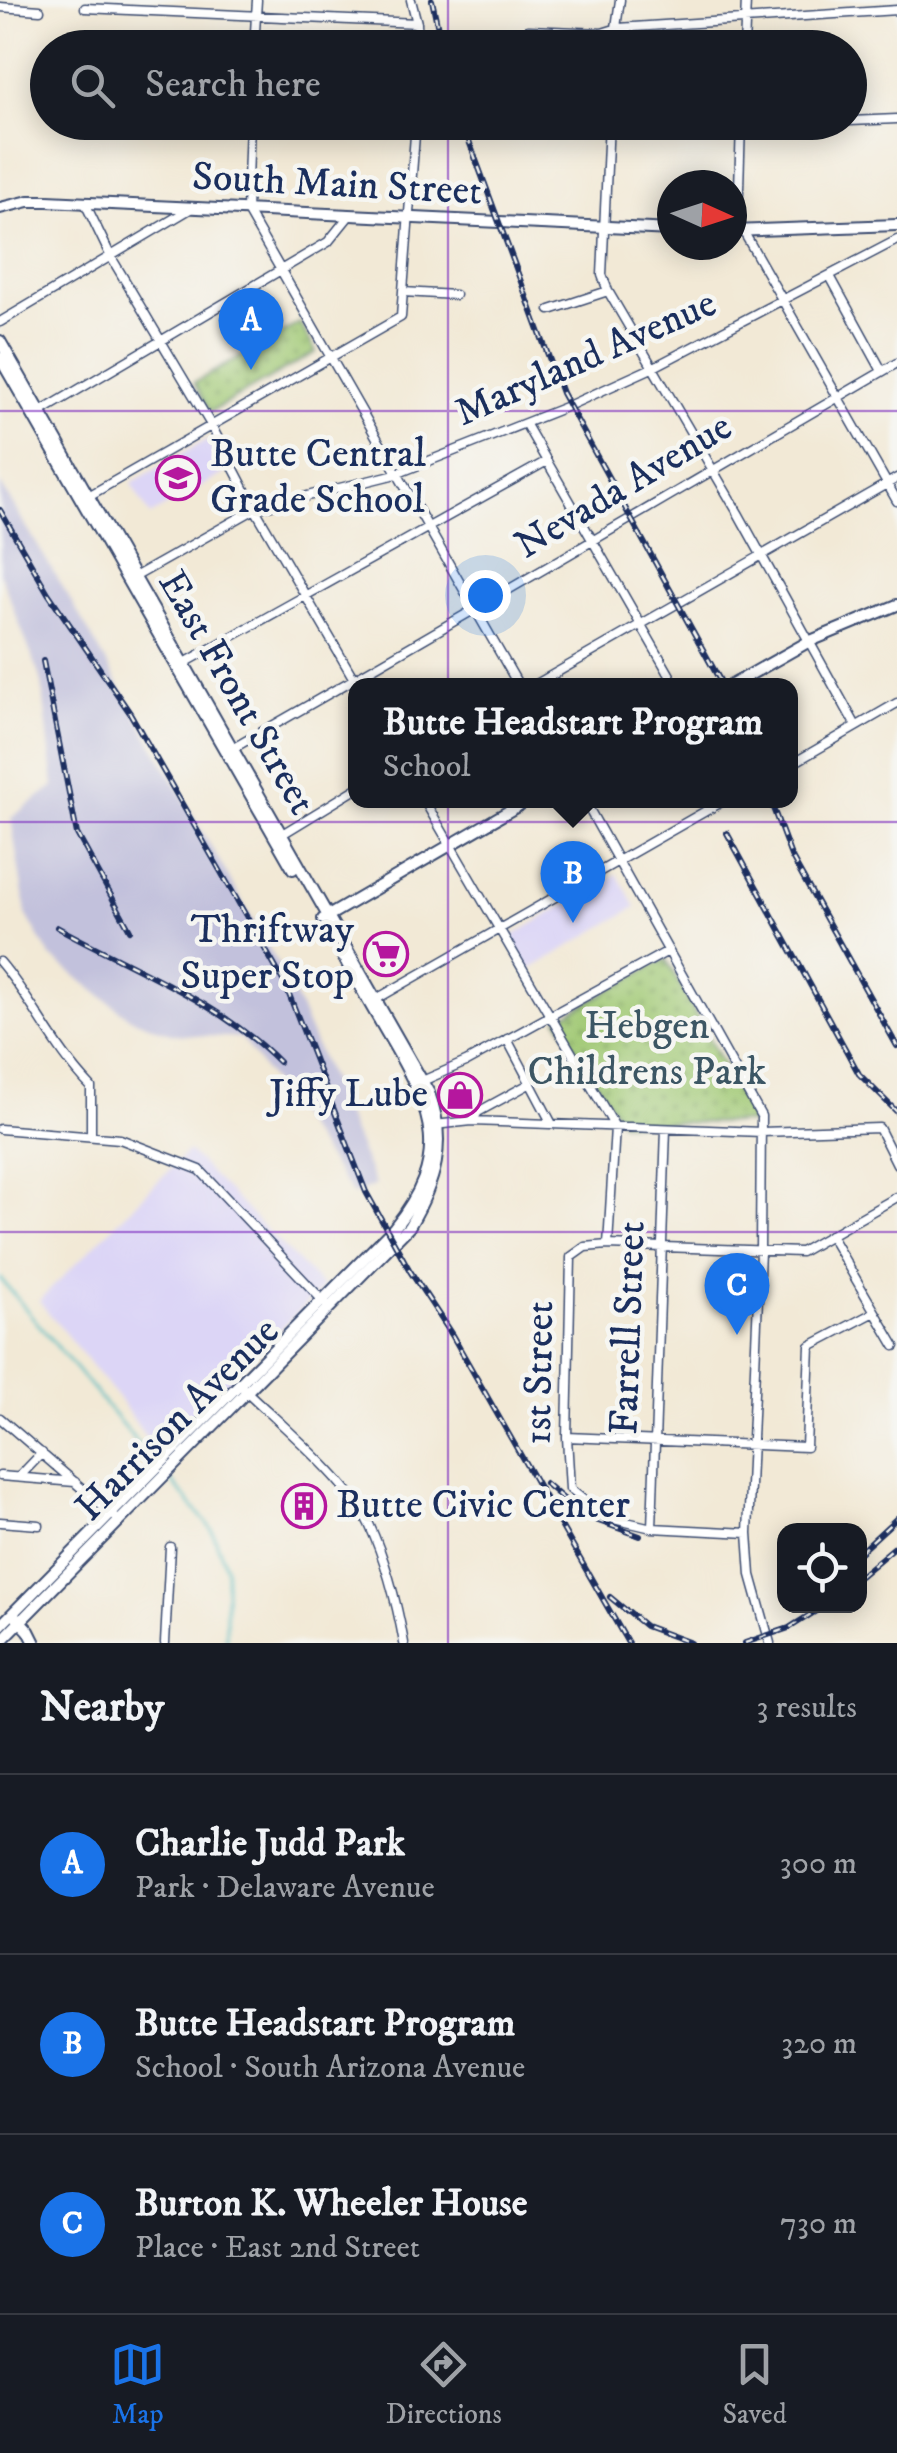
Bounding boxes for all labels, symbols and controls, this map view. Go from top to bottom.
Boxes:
search box [30,30,867,140]
icon: search [65,58,120,113]
text: Search here [145,61,321,109]
street label: South Main Street [191,152,483,218]
north arrow [657,170,747,260]
street label: Maryland Avenue [448,279,724,439]
pin: A [218,288,284,370]
street label: Nevada Avenue [507,403,741,571]
place label: Butte Central Grade School [210,430,426,526]
school or university icon: Butte Central Grade School [155,455,201,501]
street label: East Front Street [146,562,326,824]
your location [460,570,511,621]
popup [348,678,798,808]
text: Butte Headstart Program [383,699,763,747]
text: School [383,747,471,787]
pin: B [540,840,606,923]
place label: Thriftway Super Stop [180,906,355,1002]
supermarket icon: Thriftway Super Stop [363,931,409,977]
park label: Hebgen Childrens Park [528,1002,767,1098]
place label: Jiffy Lube [265,1070,428,1120]
shop icon: Jiffy Lube [437,1072,483,1118]
street label: Farrell Street [600,1220,658,1436]
pin: C [704,1252,770,1335]
street label: 1st Street [514,1301,566,1445]
street label: Harrison Avenue [65,1307,291,1533]
place label: Butte Civic Center [336,1481,630,1531]
building icon: Butte Civic Center [281,1483,327,1529]
map controls [777,1523,867,1613]
button: locate [777,1523,867,1613]
text: Nearby [40,1682,164,1734]
text: 3 results [756,1688,857,1728]
text: Charlie Judd Park [135,1820,405,1868]
text: A [62,1844,83,1884]
text: 300 m [780,1844,857,1884]
text: Park · Delaware Avenue [135,1868,435,1908]
text: Butte Headstart Program [135,2000,515,2048]
text: B [62,2024,83,2064]
text: 320 m [781,2024,857,2064]
text: School · South Arizona Avenue [135,2048,525,2088]
text: Burton K. Wheeler House [135,2180,528,2228]
text: C [62,2204,83,2244]
text: 730 m [780,2204,857,2244]
text: Place · East 2nd Street [135,2228,420,2268]
tab: Map [110,2337,165,2432]
tab: Directions [386,2337,502,2432]
tab: Saved [722,2337,787,2432]

